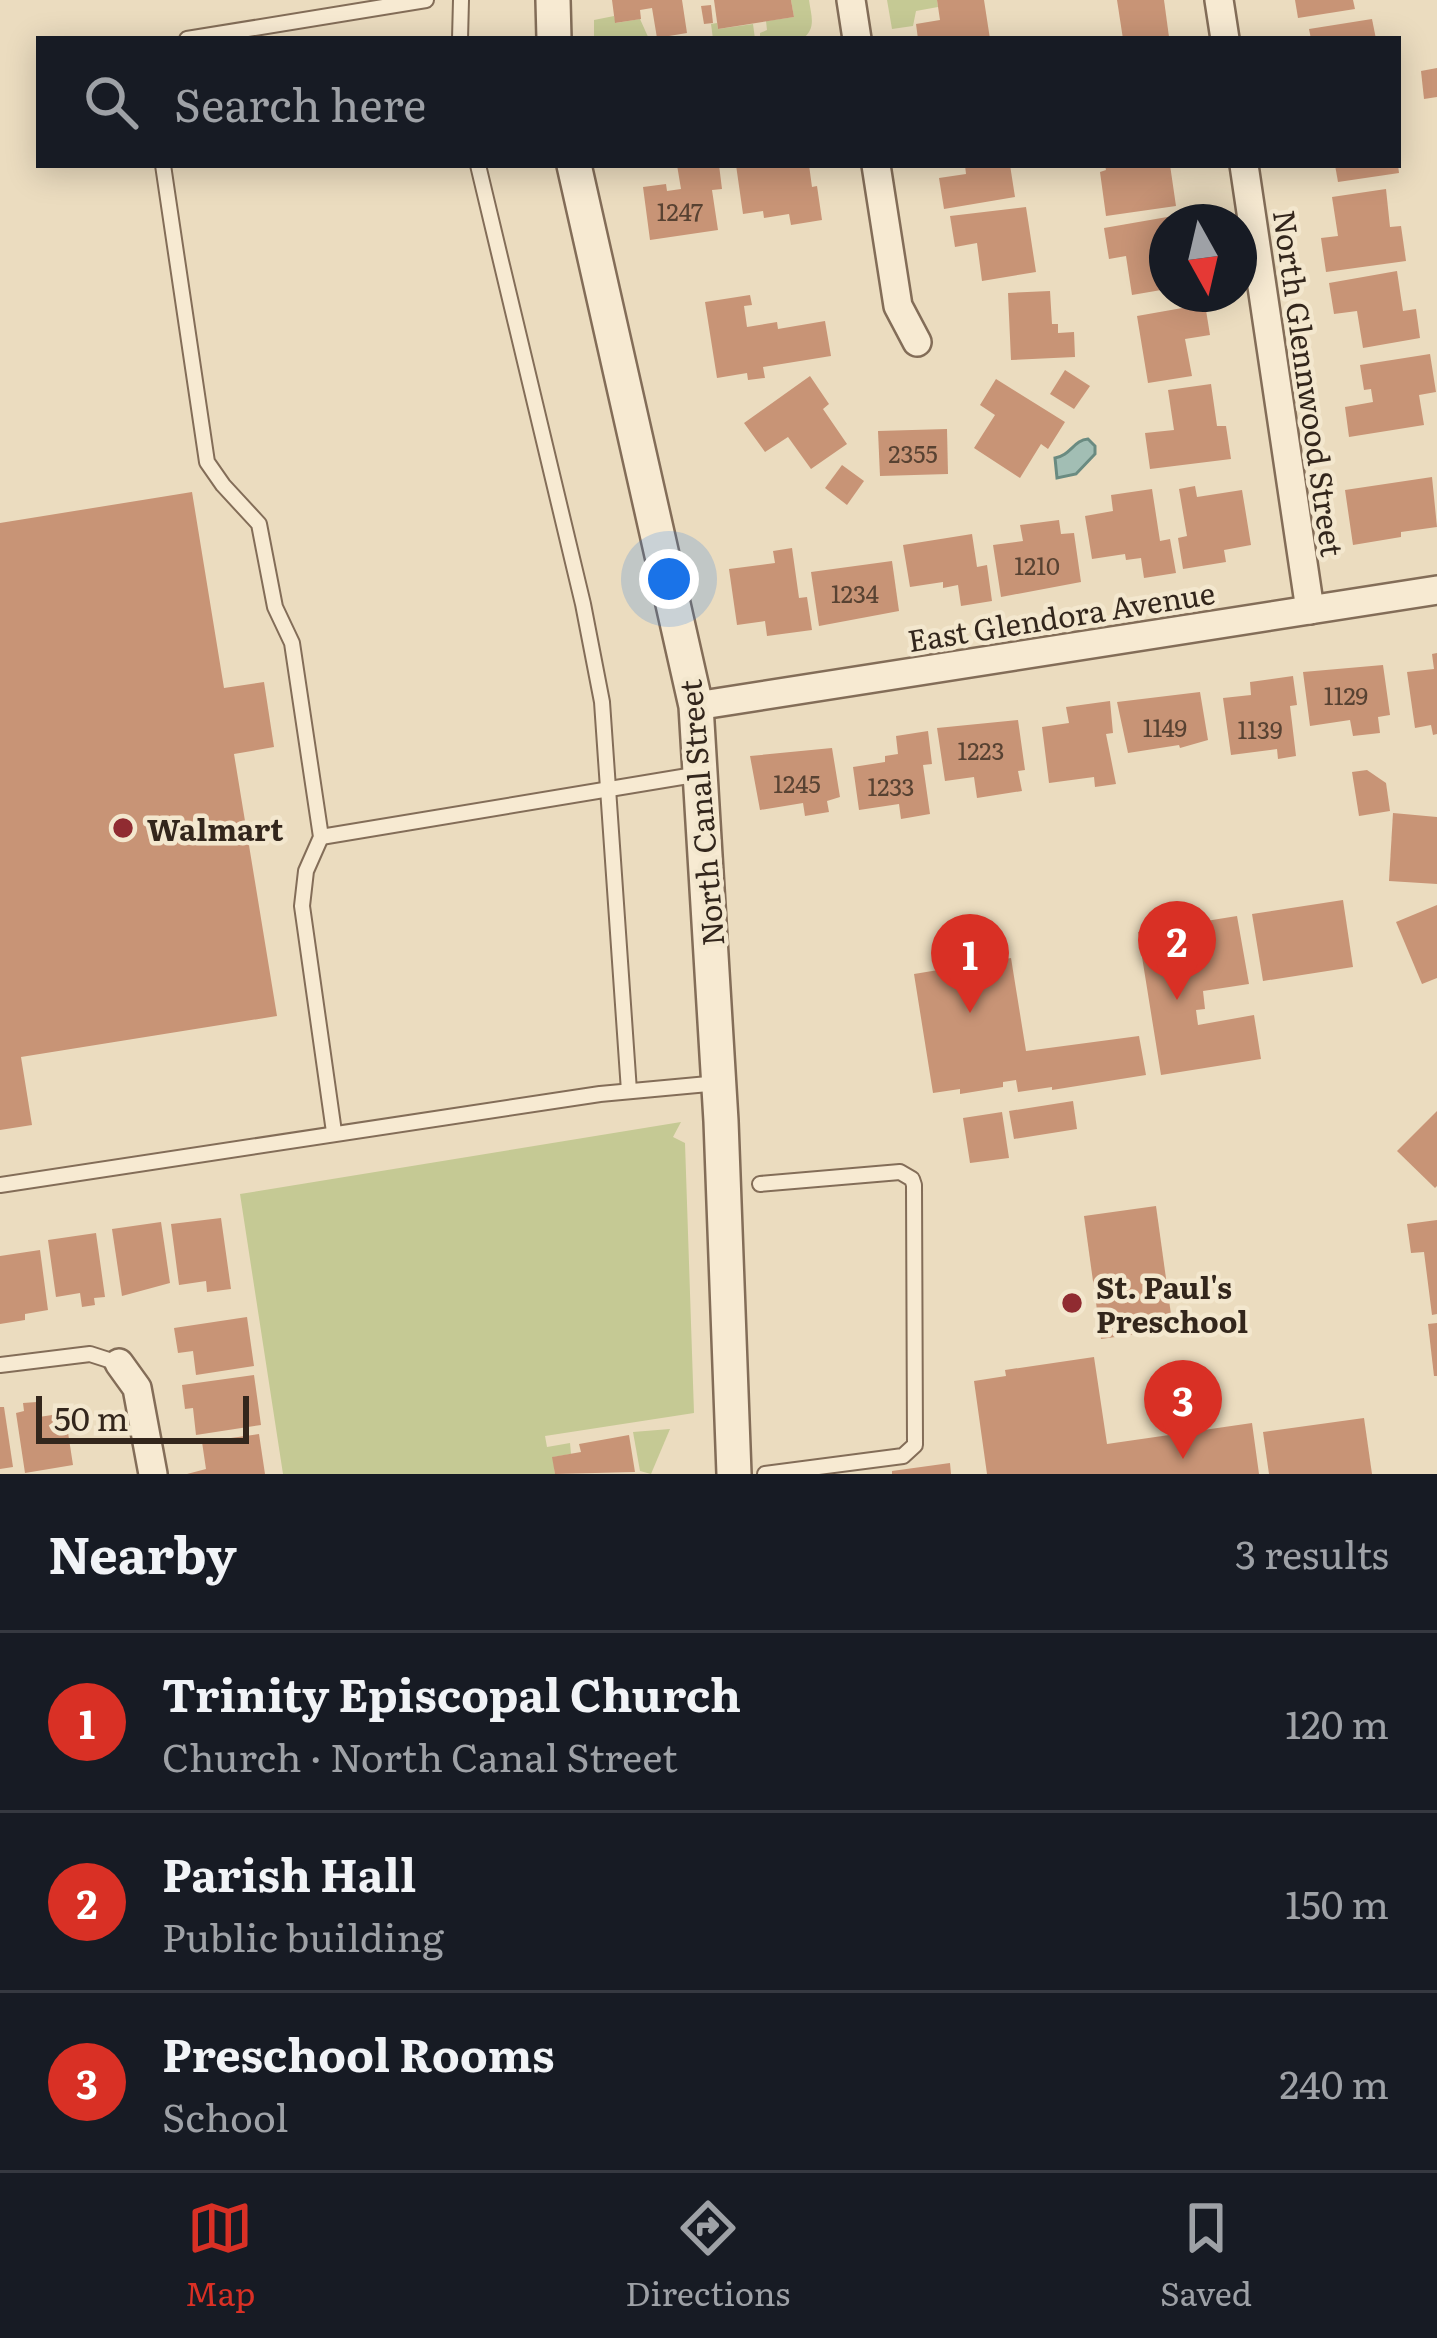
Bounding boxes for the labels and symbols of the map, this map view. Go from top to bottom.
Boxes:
house number: 1247 [657,193,703,228]
north arrow [1149,204,1257,312]
street label: North Glennwood Street [1264,207,1356,559]
house number: 2355 [888,435,938,470]
house number: 1210 [1014,547,1060,582]
your location [639,549,699,609]
street label: East Glendora Avenue [904,569,1218,661]
house number: 1234 [831,575,879,610]
house number: 1129 [1324,677,1368,712]
street label: North Canal Street [666,678,734,948]
house number: 1149 [1143,709,1187,744]
house number: 1139 [1237,711,1283,746]
house number: 1223 [957,732,1005,767]
house number: 1245 [773,765,821,800]
house number: 1233 [867,768,915,803]
place label: Walmart [147,806,284,850]
marker: Walmart [110,815,136,841]
pin: 2 [1138,901,1216,1000]
pin: 1 [931,914,1009,1013]
place label: St. Paul's Preschool [1096,1264,1248,1342]
marker: St. Paul's Preschool [1059,1290,1085,1316]
pin: 3 [1144,1360,1222,1459]
scale bar [36,1390,249,1443]

